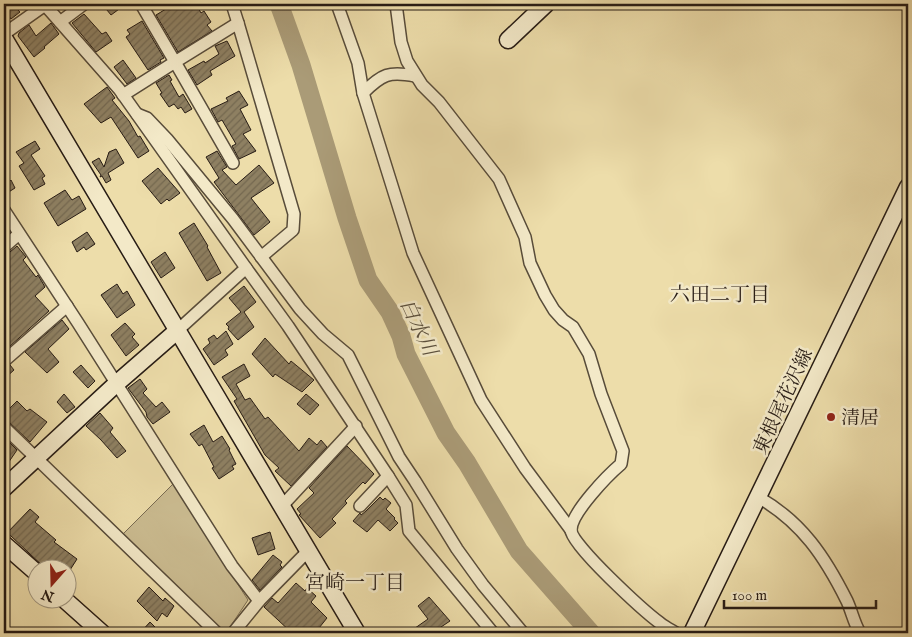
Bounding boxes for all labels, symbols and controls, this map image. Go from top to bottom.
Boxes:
district label: 六田二丁目 [670,283,770,308]
water label: 白水川 [394,295,442,362]
street label: 東根尾花沢線 [749,345,819,459]
place label: 清居 [841,407,879,431]
marker: 清居 [825,411,837,423]
north arrow [28,560,78,610]
district label: 宮崎一丁目 [305,571,405,596]
scale bar [724,577,877,609]
text: N [39,585,58,606]
text: 100 m [732,586,768,605]

